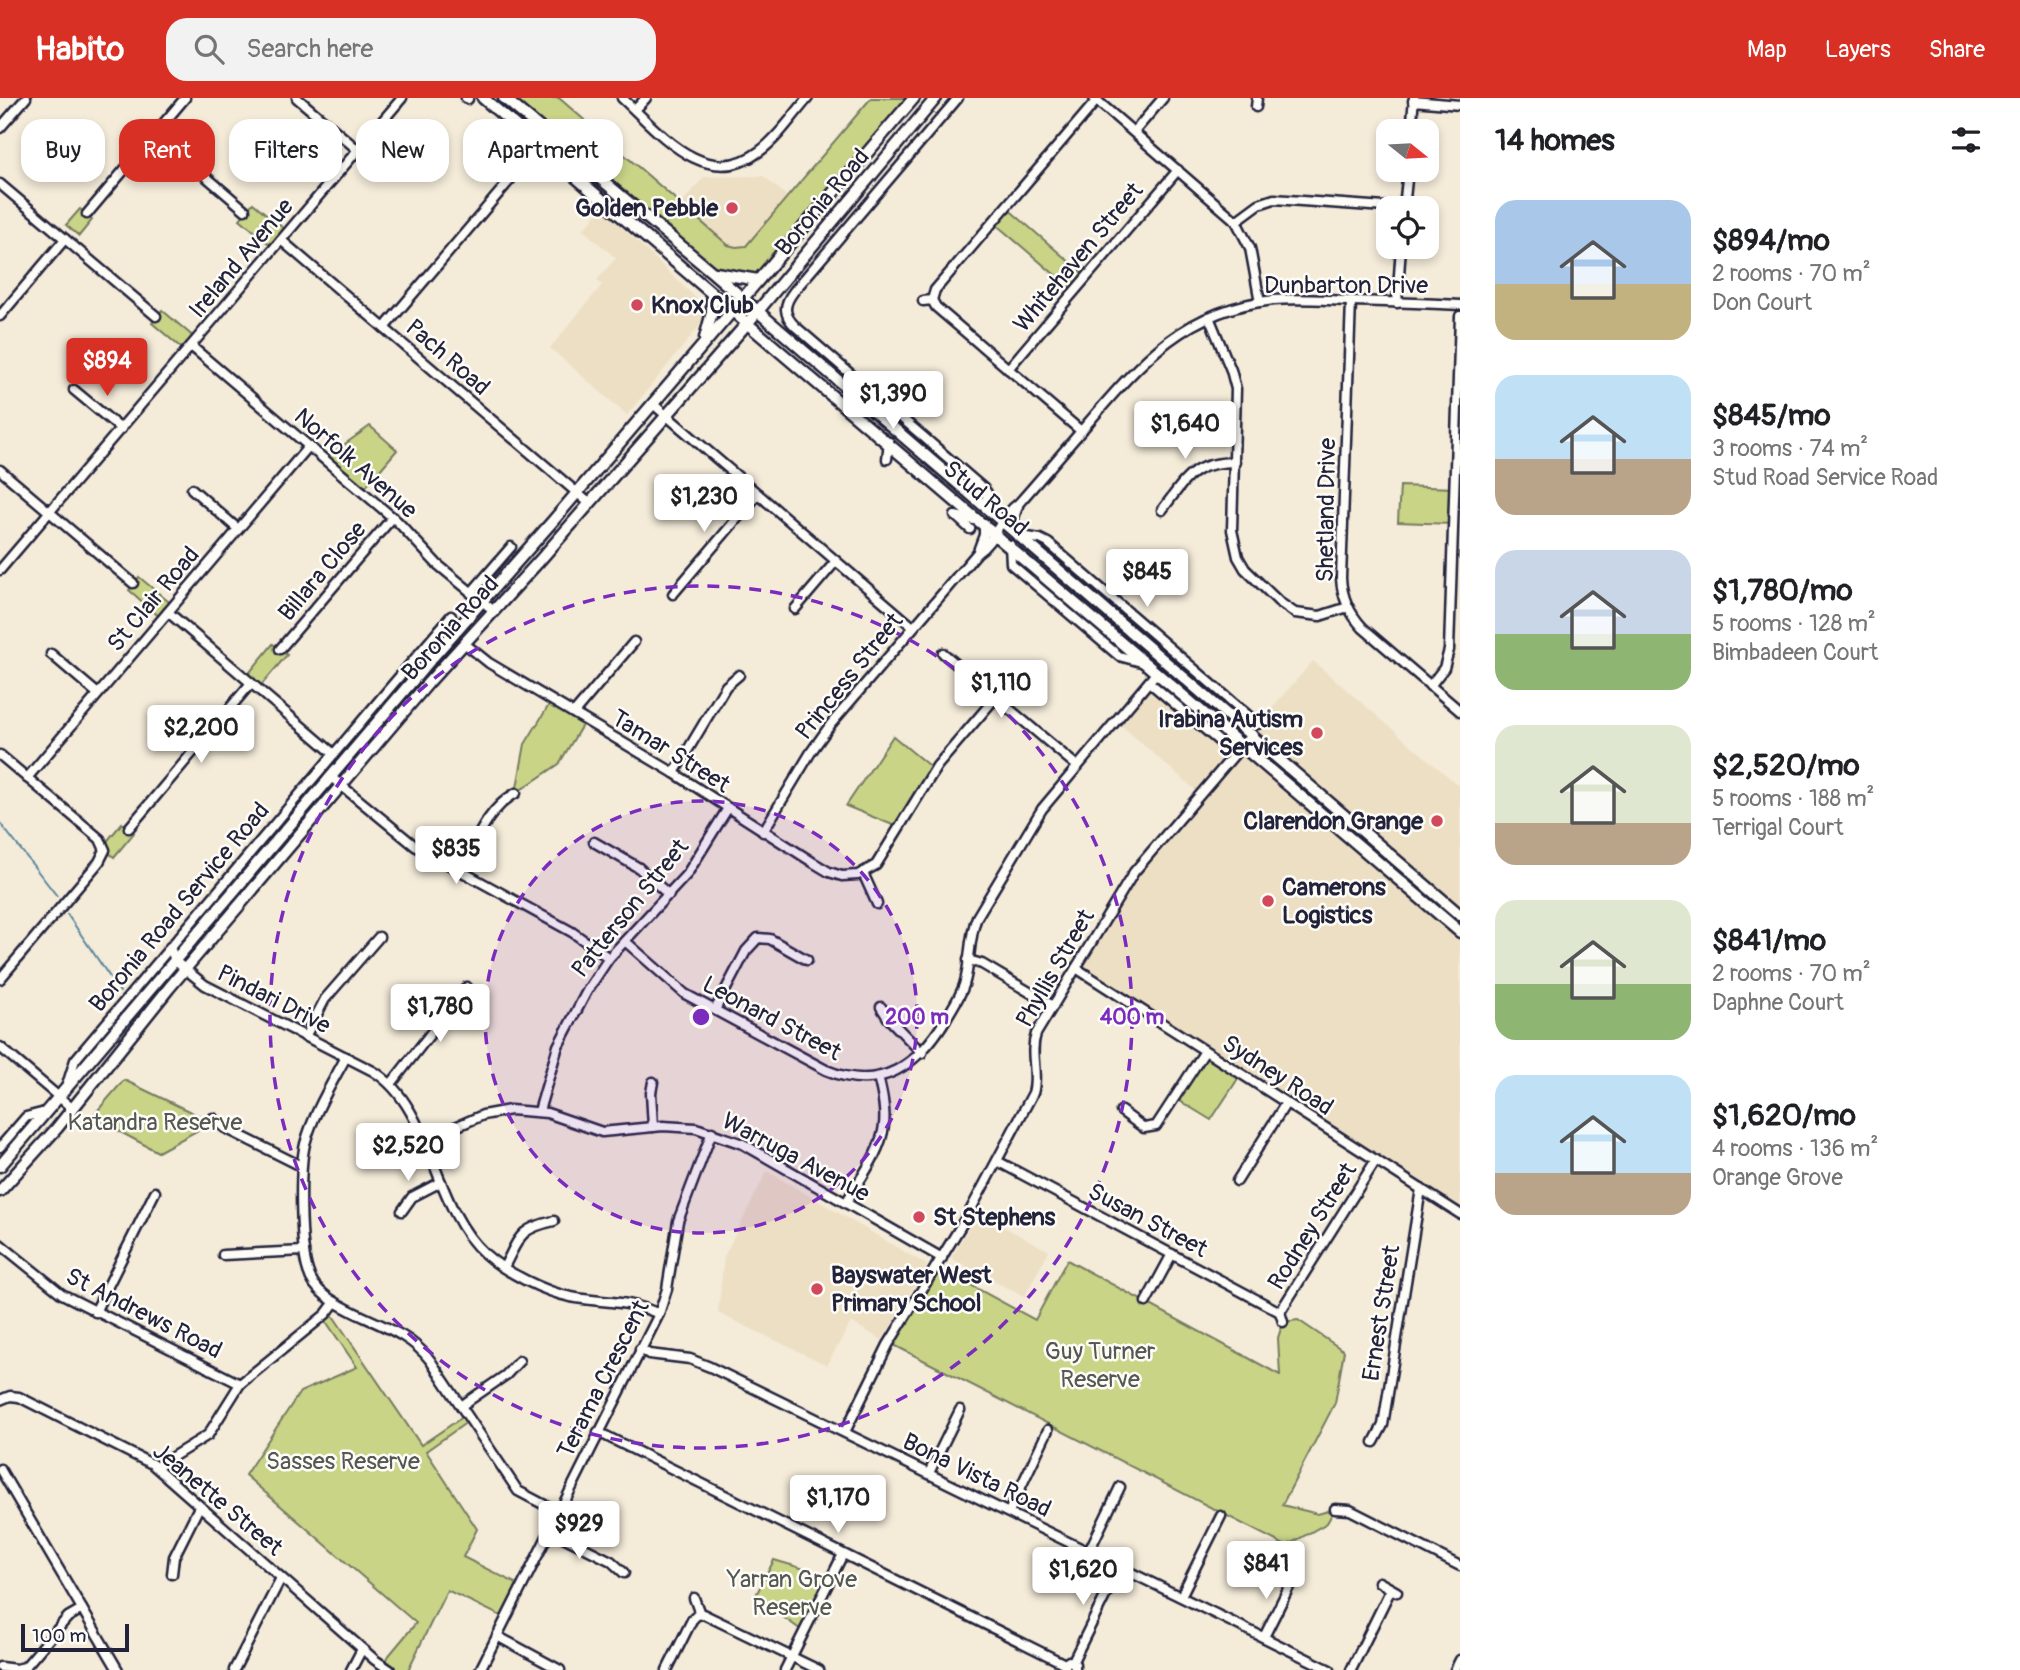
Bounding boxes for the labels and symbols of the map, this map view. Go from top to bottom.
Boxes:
north arrow [1376,119,1438,182]
street label: Boronia Road [769,143,876,262]
street label: Whitehaven Street [1007,176,1150,338]
street label: Ireland Avenue [183,193,300,324]
place label: Golden Pebble [575,194,719,223]
marker: Golden Pebble [724,200,740,216]
street label: Dunbarton Drive [1264,271,1428,300]
place label: Knox Club [651,291,754,320]
marker: Knox Club [629,297,645,313]
street label: Pach Road [400,313,496,402]
pin: $894 [66,338,148,398]
pin: $1,390 [836,372,950,431]
street label: Norfolk Avenue [288,402,423,525]
pin: $1,640 [1128,402,1242,461]
street label: Shetland Drive [1311,437,1342,583]
street label: Stud Road [937,454,1034,542]
pin: $1,230 [647,474,761,534]
street label: Billara Close [272,515,373,627]
street label: St Clair Road [101,541,206,658]
pin: $845 [1106,550,1188,609]
street label: Boronia Road [396,570,505,687]
street label: Princess Street [789,607,910,746]
pin: $1,110 [944,660,1058,720]
street label: Tamar Street [606,704,736,799]
place label: Irabina Autism Services [1158,705,1303,762]
pin: $2,200 [144,706,258,765]
marker: Irabina Autism Services [1309,725,1325,741]
street label: Boronia Road Service Road [83,797,276,1018]
place label: Clarendon Grange [1243,807,1424,836]
marker: Clarendon Grange [1429,813,1445,829]
pin: $835 [415,826,497,886]
street label: Patterson Street [566,833,695,983]
place label: Camerons Logistics [1282,873,1386,930]
marker: Camerons Logistics [1260,893,1276,909]
street label: Phyllis Street [1010,904,1101,1032]
street label: Pindari Drive [212,959,335,1040]
street label: Leonard Street [697,970,846,1067]
pin: $1,780 [383,984,497,1044]
text: 200 m [885,1004,949,1031]
text: 400 m [1100,1004,1164,1031]
centre of rings [689,1005,713,1029]
street label: Sydney Road [1217,1029,1339,1122]
street label: Warruga Avenue [717,1106,875,1209]
park label: Katandra Reserve [68,1108,243,1137]
pin: $2,520 [351,1124,465,1183]
street label: Rodney Street [1262,1157,1363,1295]
street label: Susan Street [1083,1177,1213,1264]
place label: St Stephens [933,1203,1055,1232]
marker: St Stephens [911,1209,927,1225]
street label: Ernest Street [1356,1243,1407,1383]
place label: Bayswater West Primary School [831,1261,993,1318]
street label: St Andrews Road [61,1262,227,1365]
marker: Bayswater West Primary School [809,1281,825,1297]
street label: Terama Crescent [551,1295,656,1463]
park label: Guy Turner Reserve [1045,1337,1156,1394]
street label: Bona Vista Road [898,1427,1056,1524]
street label: Jeanette Street [147,1437,289,1562]
park label: Sasses Reserve [266,1447,420,1476]
pin: $1,170 [781,1476,895,1535]
pin: $929 [538,1502,620,1561]
pin: $841 [1225,1542,1307,1601]
pin: $1,620 [1026,1548,1140,1607]
park label: Yarran Grove Reserve [726,1565,857,1622]
scale bar [21,1621,130,1653]

